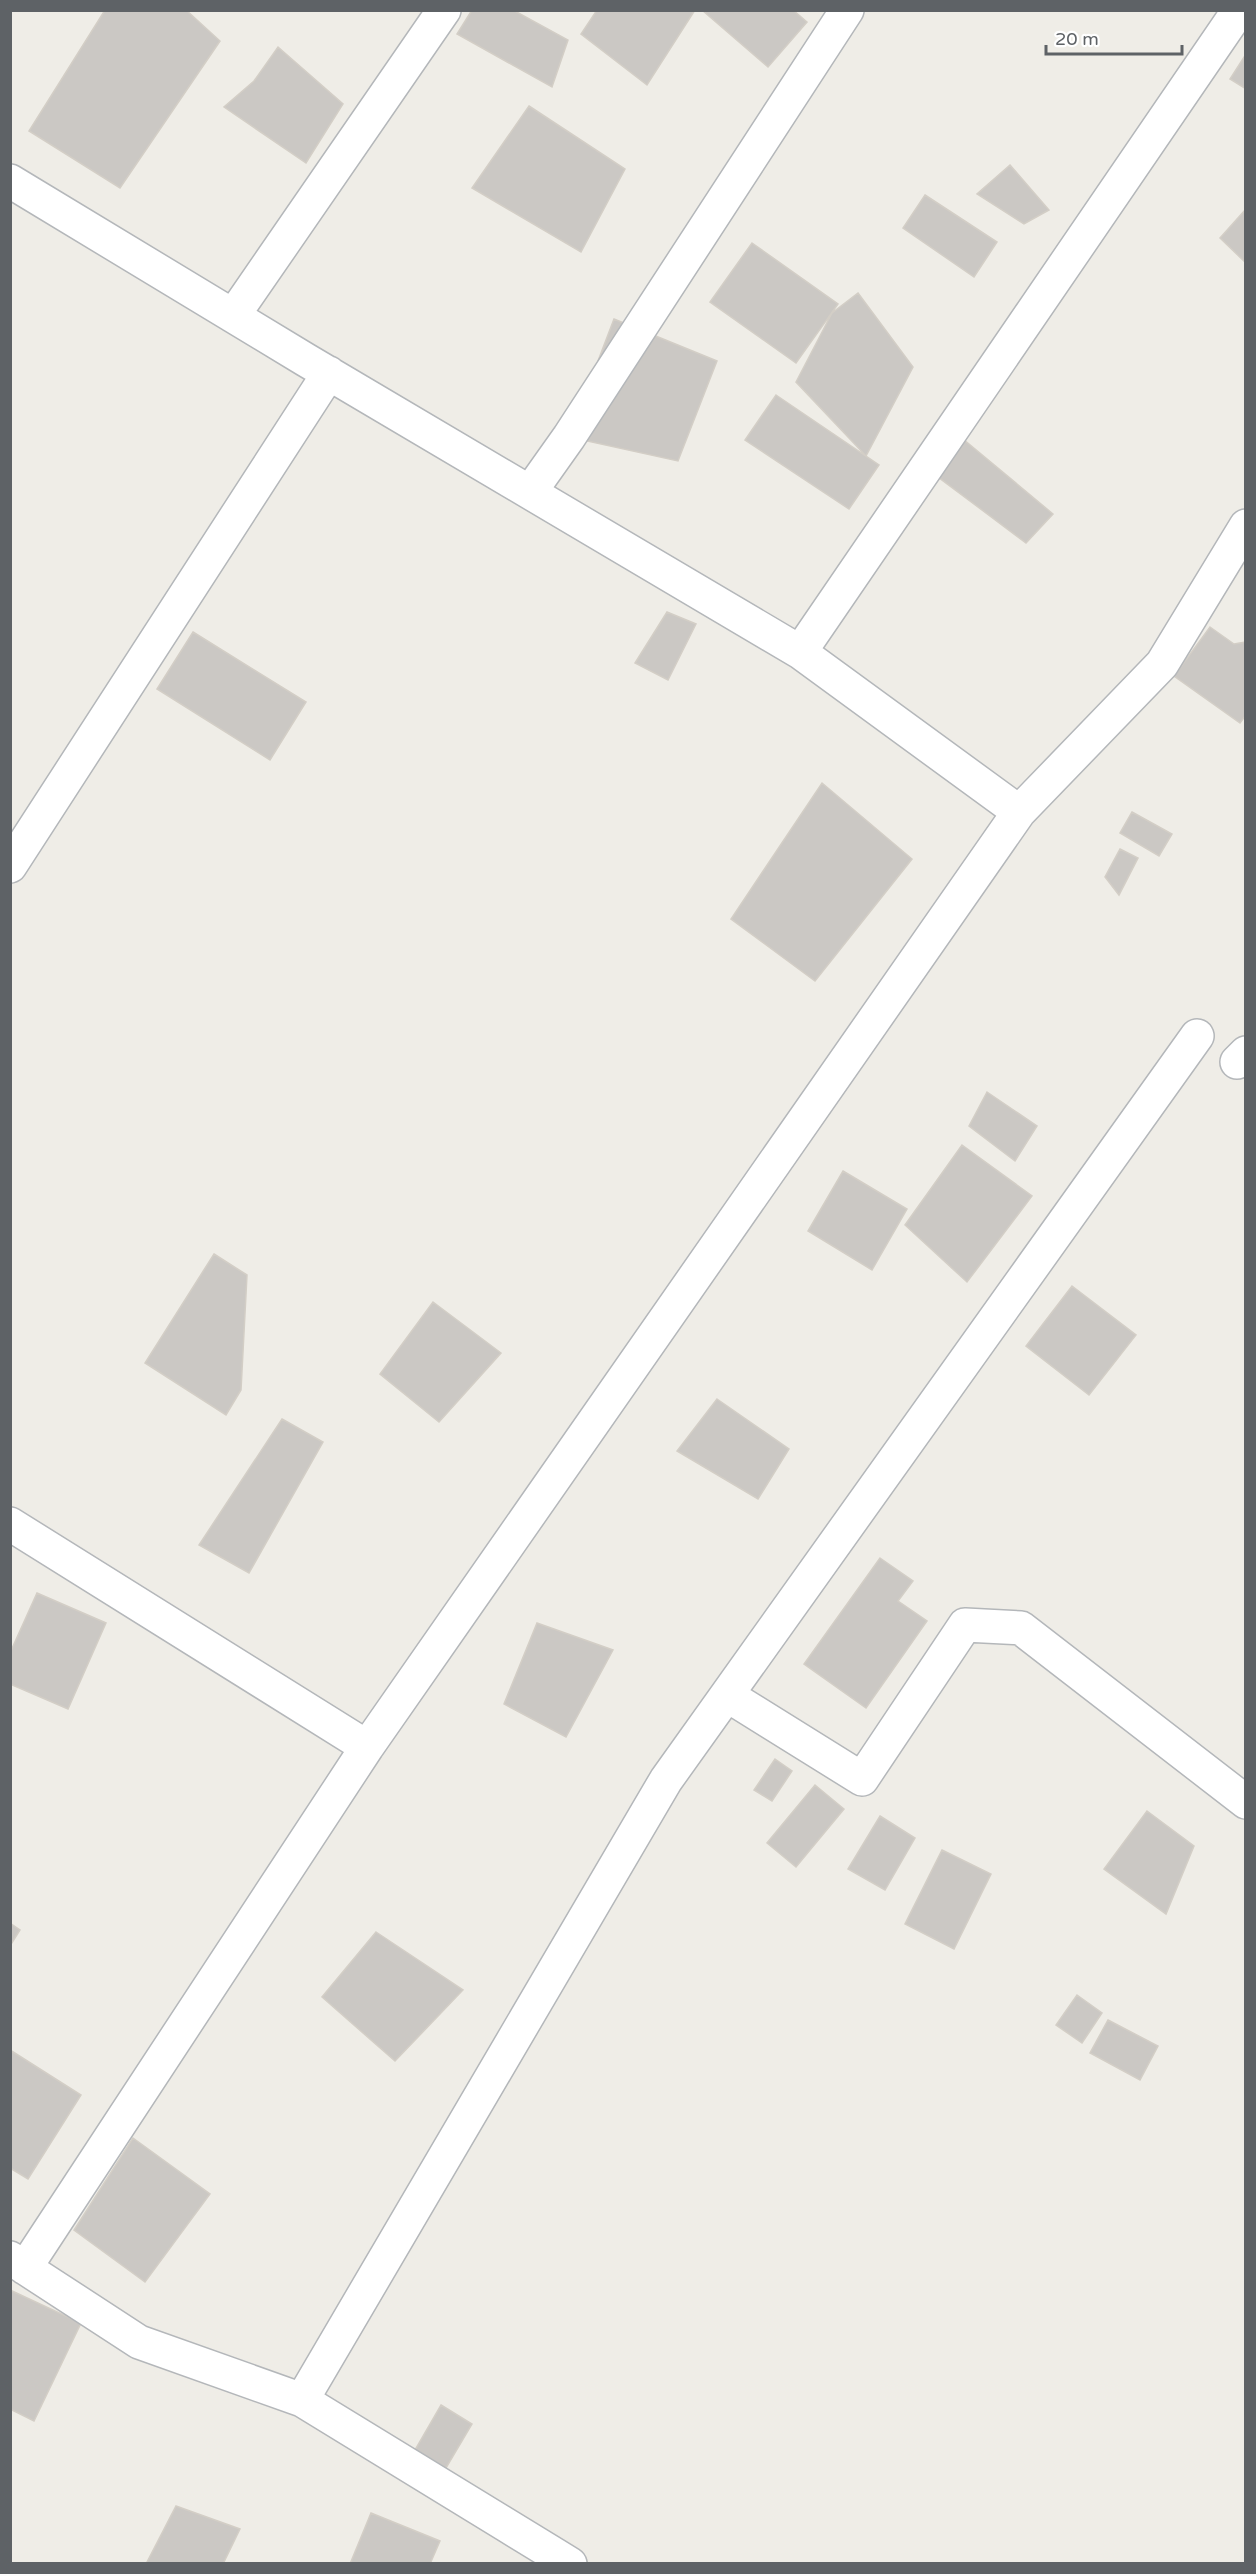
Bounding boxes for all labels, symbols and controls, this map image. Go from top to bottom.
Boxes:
scale bar [1046,18,1182,56]
text: 20 m [1055,28,1099,50]

